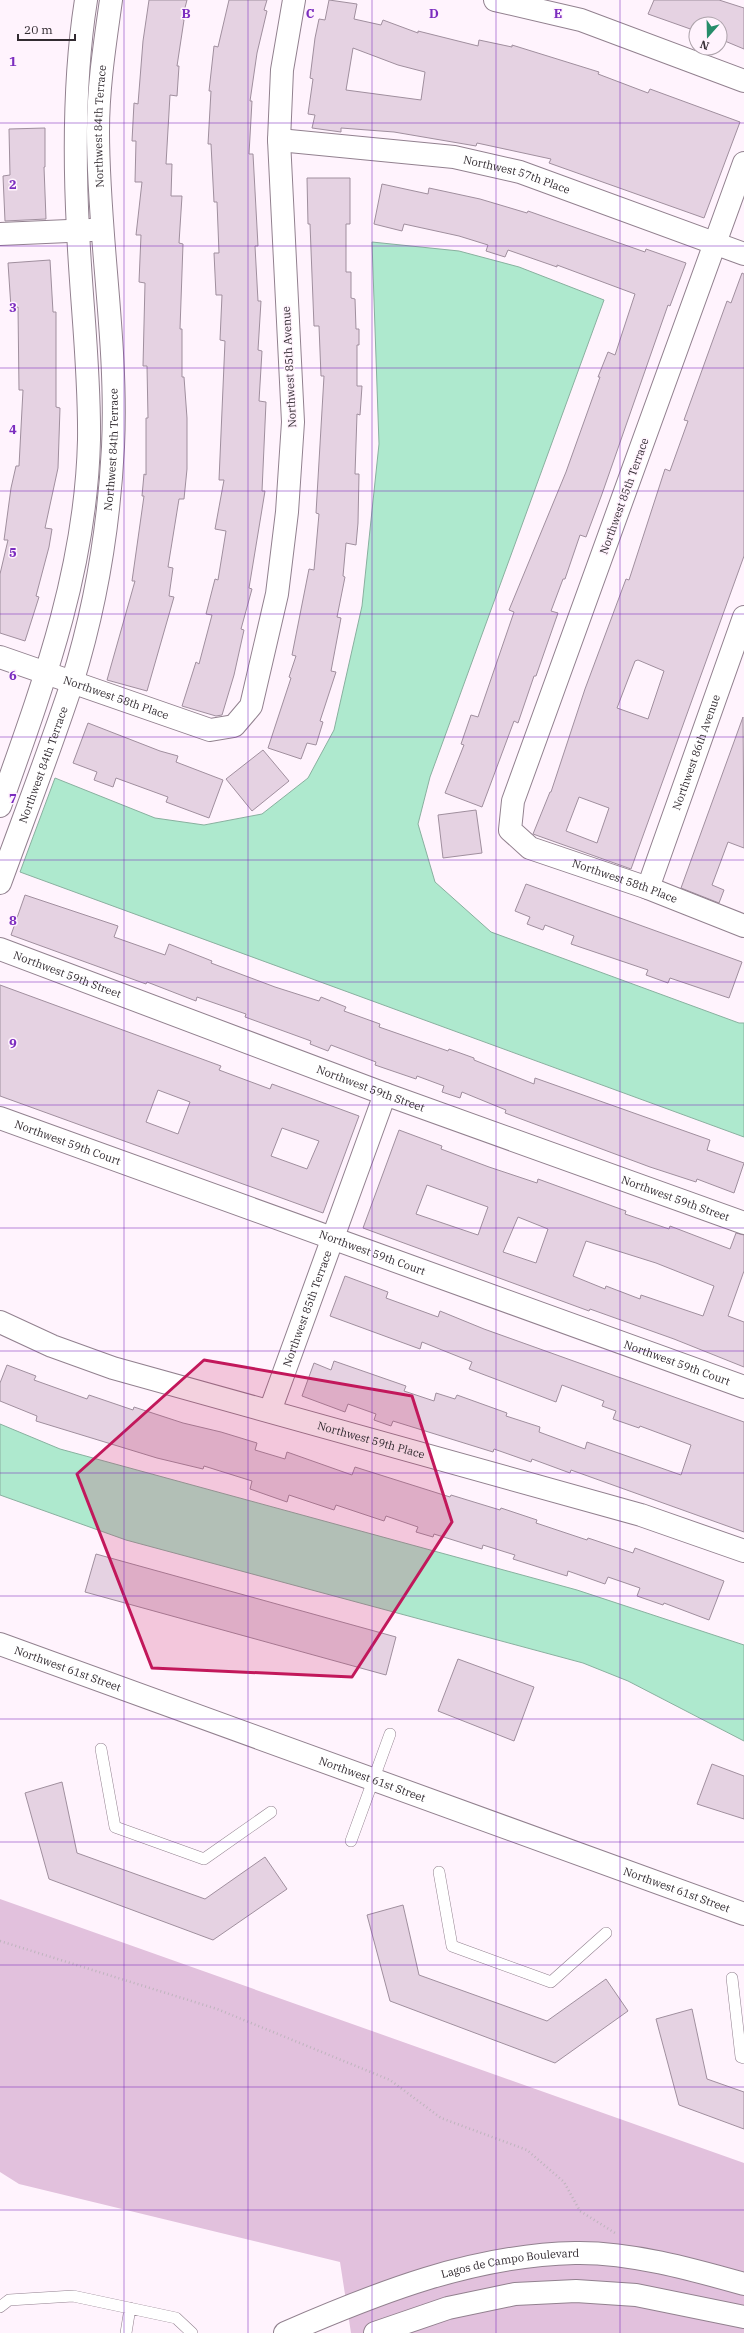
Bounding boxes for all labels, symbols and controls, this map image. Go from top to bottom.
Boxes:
text: B [181,5,191,22]
text: C [306,5,315,22]
text: D [429,5,439,22]
text: E [554,5,562,22]
scale bar [18,16,75,42]
north arrow [688,16,728,56]
text: 20 m [24,22,53,37]
text: N [698,37,711,53]
text: 1 [9,53,17,70]
street label: Northwest 84th Terrace [91,64,109,188]
street label: Northwest 57th Place [462,152,572,197]
text: 2 [9,176,17,193]
text: 3 [9,299,17,316]
street label: Northwest 85th Avenue [279,306,299,428]
street label: Northwest 84th Terrace [101,388,121,512]
text: 4 [9,421,17,438]
street label: Northwest 85th Terrace [596,436,652,556]
text: 5 [9,544,17,561]
text: 6 [9,667,17,684]
street label: Northwest 58th Place [62,673,171,722]
street label: Northwest 86th Avenue [669,692,723,812]
street label: Northwest 84th Terrace [16,704,71,825]
text: 7 [9,790,17,807]
street label: Northwest 58th Place [570,856,680,906]
text: 8 [9,912,17,929]
street label: Northwest 59th Street [12,948,123,1001]
text: 9 [9,1035,17,1052]
street label: Northwest 59th Street [315,1062,427,1115]
street label: Northwest 59th Court [13,1117,123,1168]
street label: Northwest 59th Street [619,1172,732,1224]
street label: Northwest 59th Court [317,1227,428,1278]
street label: Northwest 85th Terrace [280,1248,335,1369]
street label: Northwest 59th Court [622,1337,732,1388]
street label: Northwest 59th Place [316,1418,426,1461]
street label: Northwest 61st Street [12,1643,123,1694]
street label: Northwest 61st Street [317,1753,428,1805]
street label: Northwest 61st Street [622,1864,732,1915]
street label: Lagos de Campo Boulevard [439,2246,580,2281]

